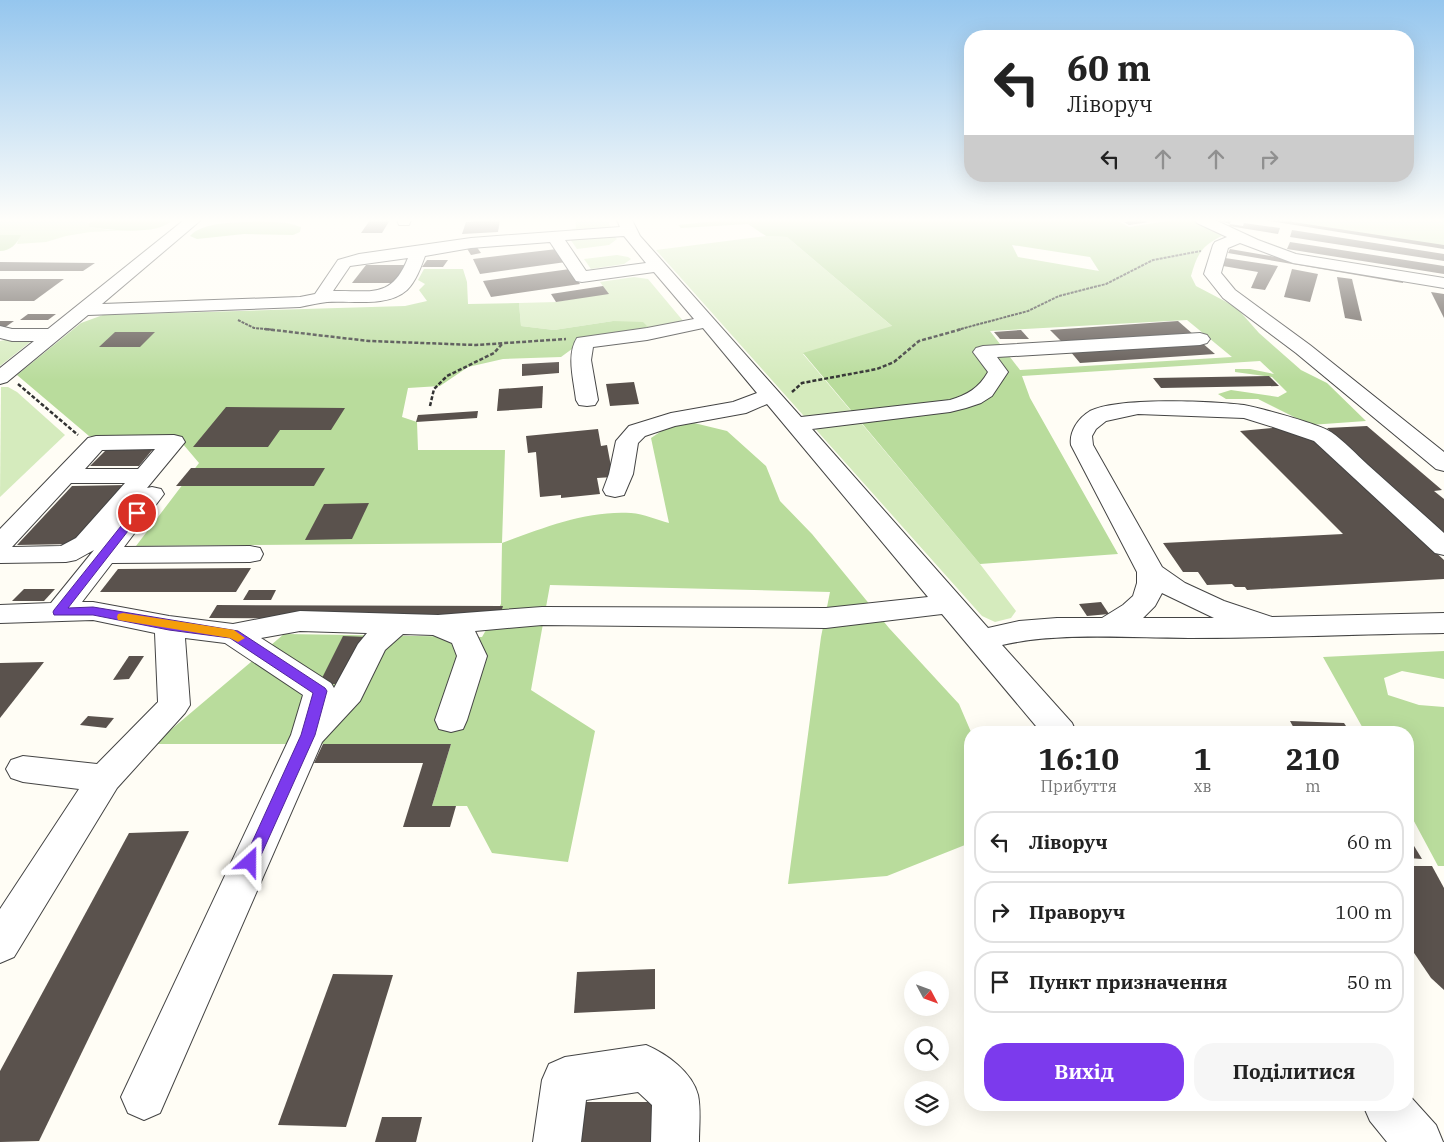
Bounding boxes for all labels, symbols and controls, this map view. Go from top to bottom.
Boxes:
text: 60 m [1067,45,1151,91]
icon: left [984,50,1049,115]
text: Ліворуч [1067,89,1153,118]
icon: left [1096,145,1124,173]
icon: ahead [1149,145,1177,173]
icon: ahead [1202,145,1230,173]
icon: right [1255,145,1283,173]
pin [116,492,158,534]
icon: arrive [123,499,151,527]
text: 16:10 [1038,739,1119,778]
text: 1 [1194,739,1212,778]
text: 210 [1286,739,1340,778]
text: Прибуття [1041,776,1117,796]
text: хв [1194,776,1212,796]
text: m [1305,776,1320,796]
icon: left [986,828,1014,856]
text: Ліворуч [1029,830,1108,854]
text: 60 m [1347,830,1392,854]
position arrow [223,835,275,887]
icon: right [986,898,1014,926]
text: Праворуч [1029,900,1125,924]
text: 100 m [1335,900,1392,924]
icon: arrive [986,968,1014,996]
text: Пункт призначення [1029,970,1227,994]
text: 50 m [1347,970,1392,994]
north arrow [904,971,949,1016]
map controls [904,971,949,1126]
button: search [904,1026,949,1071]
button: Вихід [984,1043,1184,1101]
button: Поділитися [1194,1043,1394,1101]
button: layers [904,1081,949,1126]

